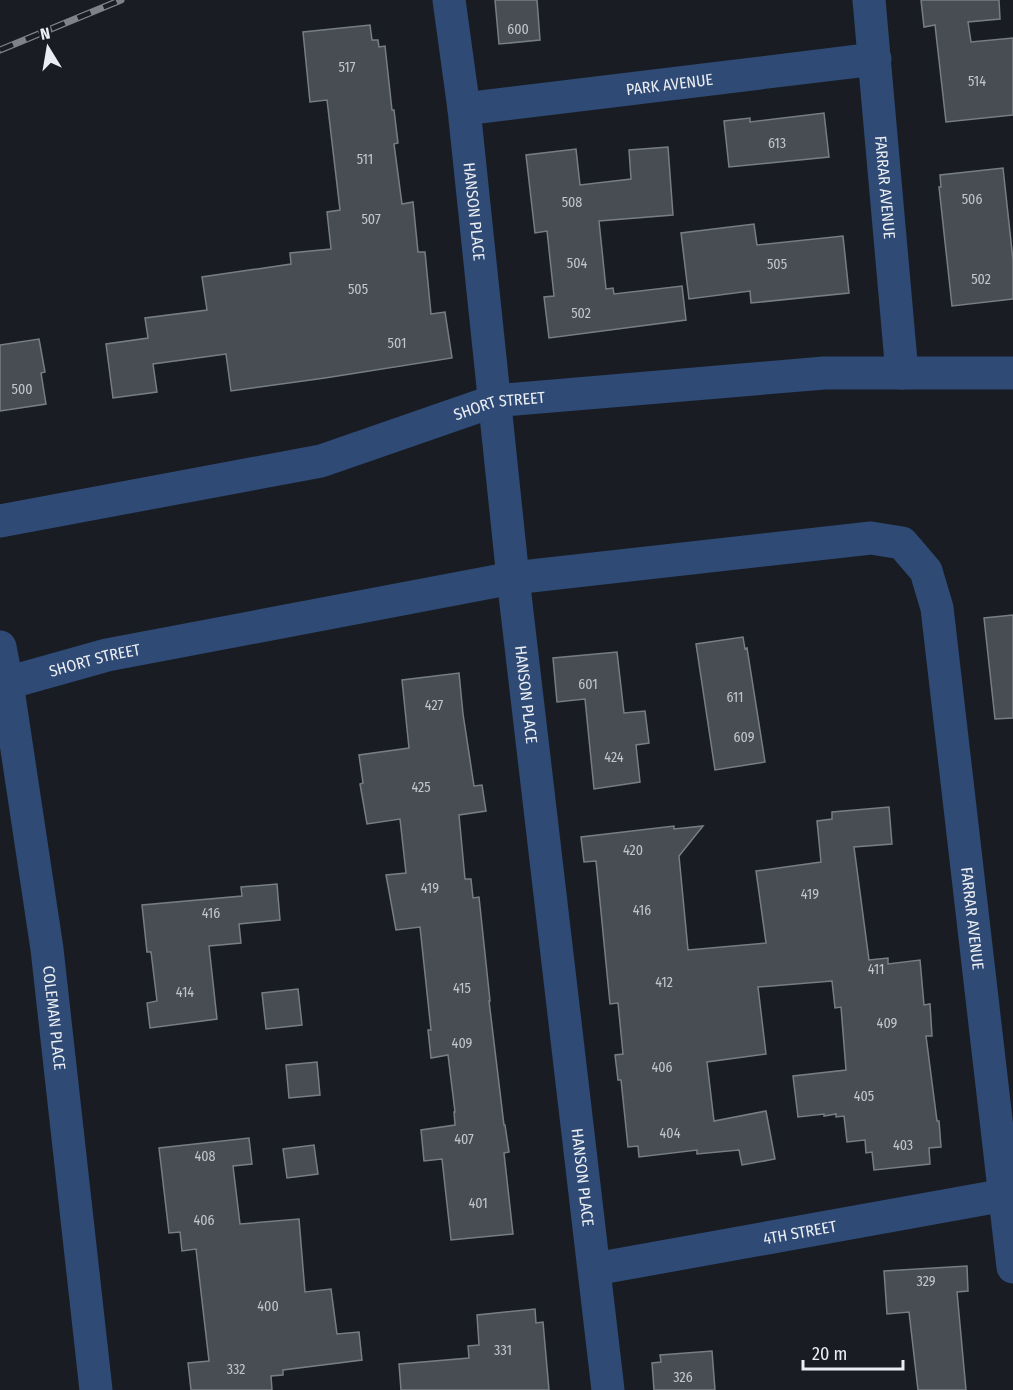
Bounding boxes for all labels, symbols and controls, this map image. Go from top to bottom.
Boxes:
north arrow [18,18,78,78]
house number: 600 [507,21,529,38]
text: N [39,24,52,44]
house number: 517 [339,59,356,76]
street label: PARK AVENUE [625,69,714,99]
house number: 514 [968,73,986,90]
house number: 613 [768,135,786,152]
street label: FARRAR AVENUE [872,135,900,240]
house number: 511 [357,151,373,168]
street label: HANSON PLACE [460,161,489,261]
house number: 506 [962,191,982,208]
house number: 508 [562,194,582,211]
house number: 507 [361,211,381,228]
house number: 504 [567,255,587,272]
house number: 505 [767,256,787,273]
house number: 502 [971,271,991,288]
house number: 505 [348,281,368,298]
house number: 502 [571,305,591,322]
house number: 501 [388,335,406,352]
house number: 500 [11,381,33,398]
street label: SHORT STREET [451,387,546,424]
street label: SHORT STREET [47,639,142,680]
street label: HANSON PLACE [511,644,542,745]
house number: 601 [578,676,598,693]
house number: 611 [726,689,744,706]
house number: 427 [425,697,443,714]
house number: 609 [734,729,755,746]
house number: 424 [604,749,624,766]
house number: 425 [411,779,431,796]
house number: 420 [623,842,643,859]
street label: FARRAR AVENUE [957,866,988,971]
house number: 419 [421,880,439,897]
house number: 419 [801,886,819,903]
house number: 416 [633,902,651,919]
house number: 416 [202,905,220,922]
house number: 411 [868,961,884,978]
street label: COLEMAN PLACE [39,965,70,1071]
house number: 412 [655,974,673,991]
house number: 415 [453,980,471,997]
house number: 414 [176,984,194,1001]
house number: 409 [877,1015,898,1032]
house number: 409 [452,1035,473,1052]
house number: 406 [651,1059,673,1076]
house number: 405 [854,1088,874,1105]
house number: 404 [660,1125,681,1142]
street label: HANSON PLACE [568,1127,598,1227]
house number: 407 [454,1131,474,1148]
house number: 403 [893,1137,913,1154]
house number: 408 [194,1148,216,1165]
house number: 401 [468,1195,488,1212]
house number: 406 [193,1212,215,1229]
street label: 4TH STREET [762,1216,838,1248]
house number: 329 [916,1273,936,1290]
house number: 400 [257,1298,279,1315]
scale bar [803,1333,904,1371]
house number: 331 [494,1342,512,1359]
text: 20 m [812,1343,847,1365]
house number: 332 [227,1361,245,1378]
house number: 326 [673,1369,693,1386]

